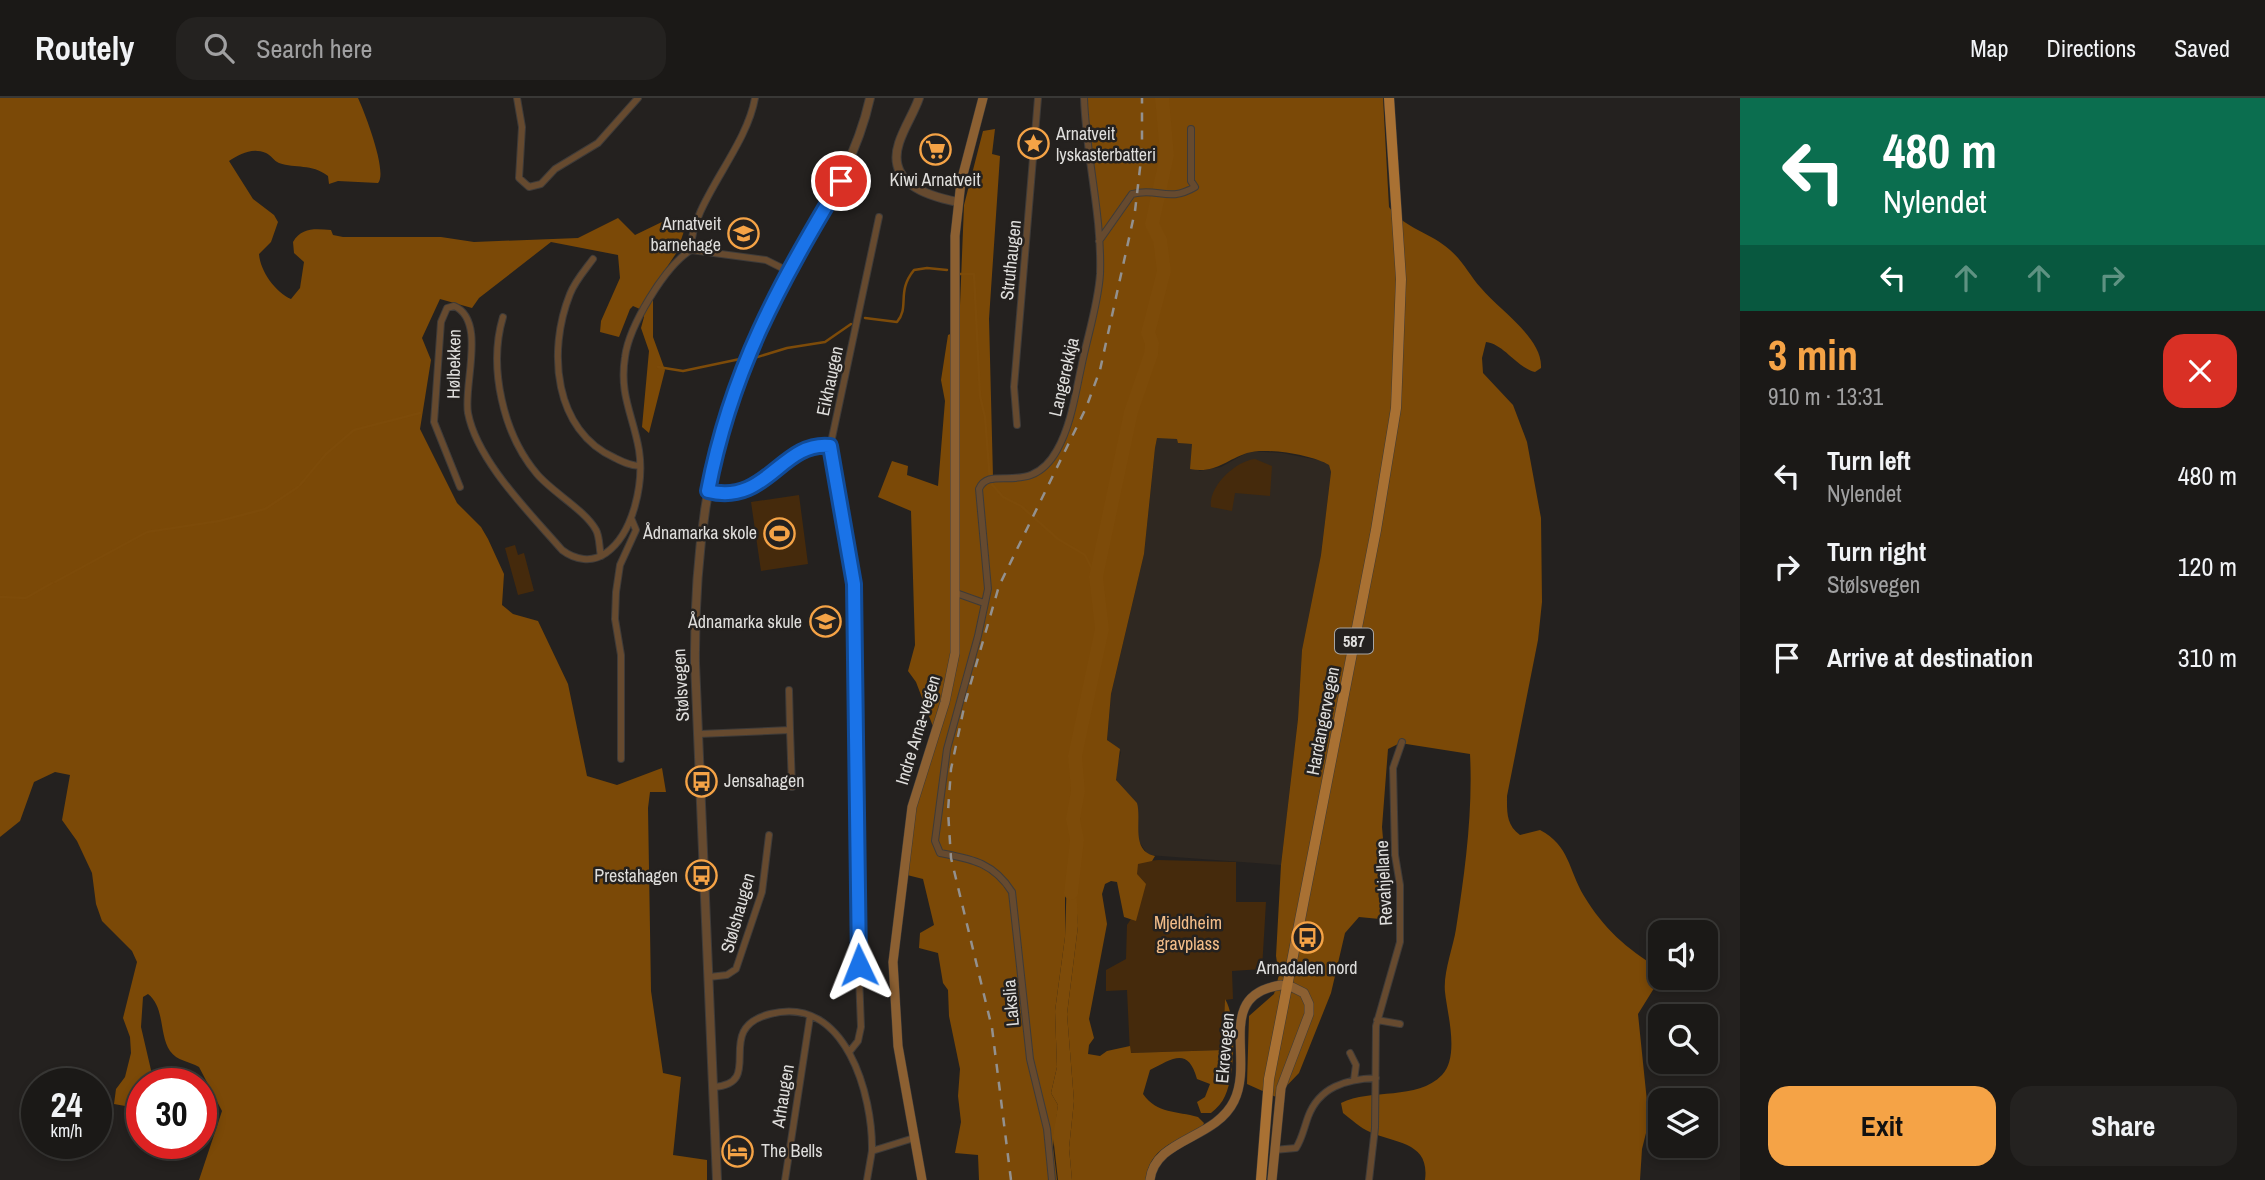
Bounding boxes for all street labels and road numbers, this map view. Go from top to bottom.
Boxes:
street label: Struthaugen [994,219,1027,301]
street label: Hølbekken [440,329,467,399]
street label: Langerekkja [1042,335,1085,419]
street label: Eikhaugen [810,344,849,418]
road number: 587 [1335,628,1373,654]
street label: Stølsvegen [666,648,695,722]
street label: Hardangervegen [1300,665,1345,777]
street label: Indre Arna-vegen [889,672,946,788]
street label: Revahjellane [1369,840,1398,926]
street label: Stølshaugen [714,870,761,956]
street label: Lakslia [996,979,1025,1027]
street label: Ekrevegen [1209,1012,1240,1084]
street label: Arhaugen [765,1062,800,1130]

